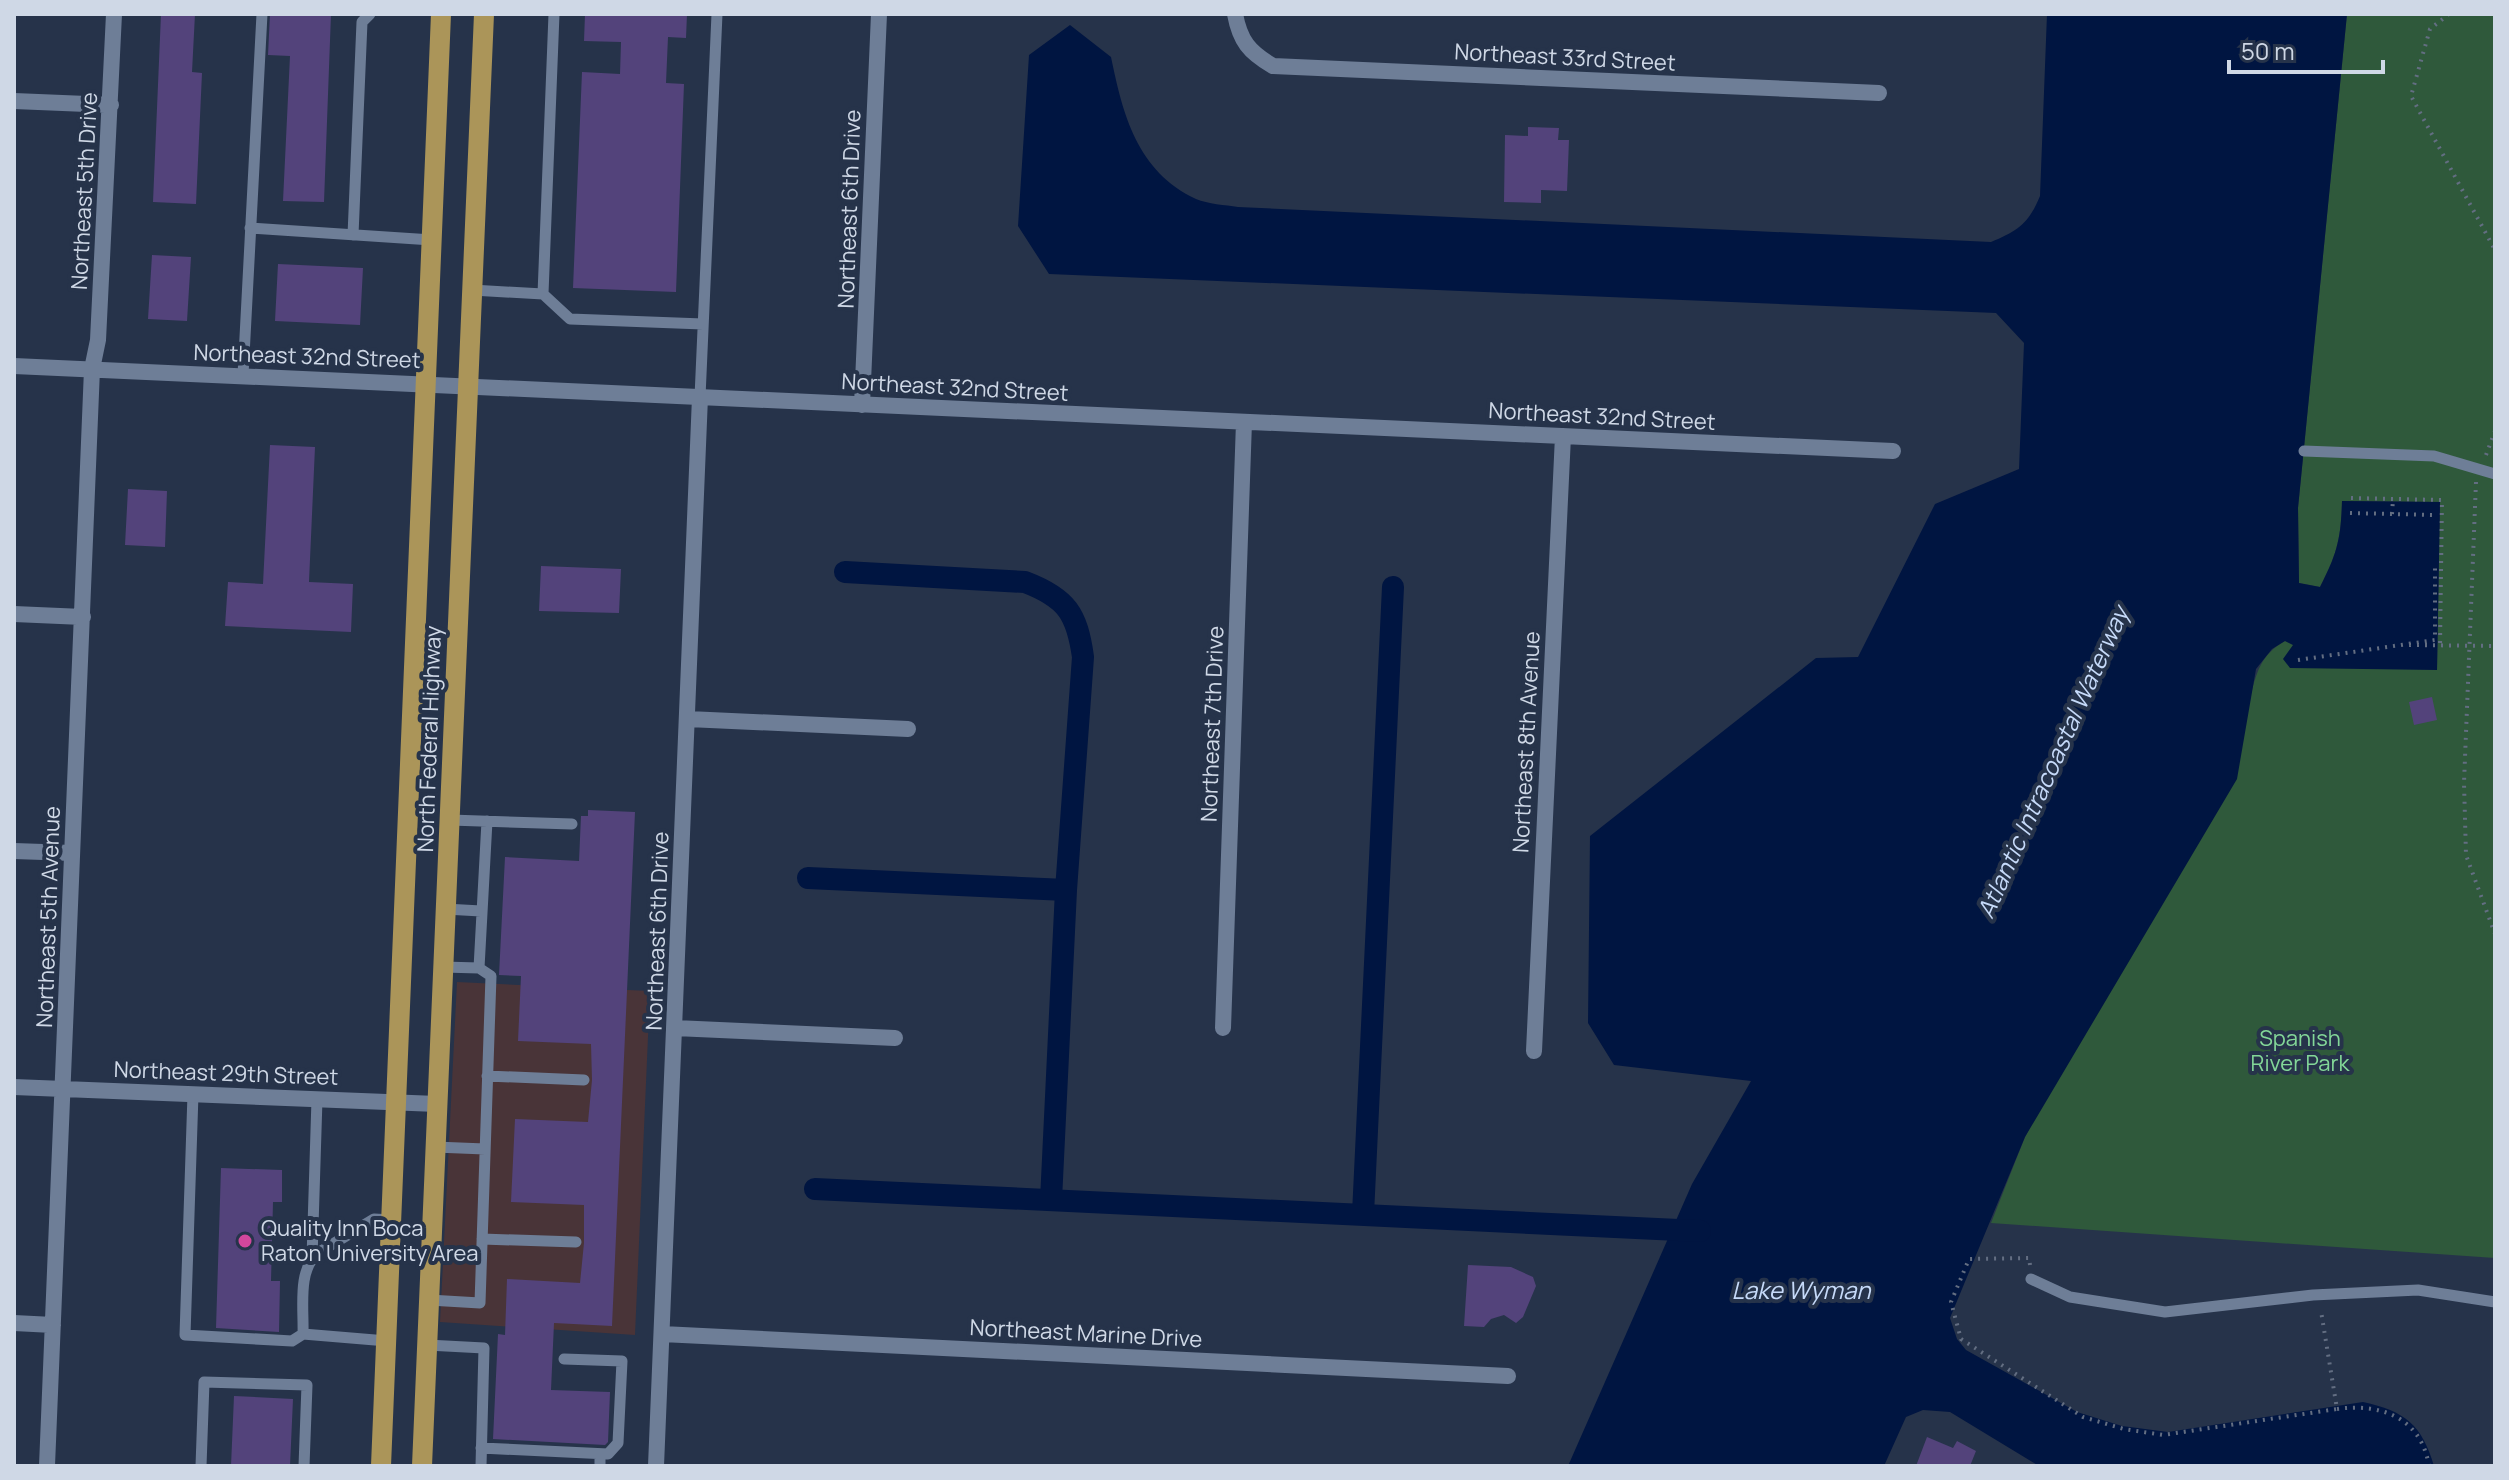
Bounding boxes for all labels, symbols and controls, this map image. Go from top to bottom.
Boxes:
scale bar [2229,24,2383,74]
text: 50 m [2241,34,2295,67]
street label: Northeast 33rd Street [1454,36,1677,78]
street label: Northeast 5th Drive [64,91,104,291]
street label: Northeast 6th Drive [831,109,867,309]
street label: Northeast 32nd Street [193,337,421,375]
street label: Northeast 32nd Street [841,366,1069,408]
street label: Northeast 32nd Street [1488,395,1716,437]
water label: Atlantic Intracoastal Waterway [1968,598,2137,923]
street label: North Federal Highway [410,625,448,853]
street label: Northeast 7th Drive [1194,625,1230,823]
street label: Northeast 8th Avenue [1505,630,1547,854]
street label: Northeast 5th Avenue [29,806,67,1028]
street label: Northeast 6th Drive [639,831,675,1031]
park label: Spanish River Park [2251,1023,2350,1078]
street label: Northeast 29th Street [113,1054,339,1092]
place label: Quality Inn Boca Raton University Area [261,1213,478,1268]
marker: Quality Inn Boca Raton University Area [236,1232,254,1250]
water label: Lake Wyman [1731,1273,1871,1306]
street label: Northeast Marine Drive [969,1312,1203,1354]

